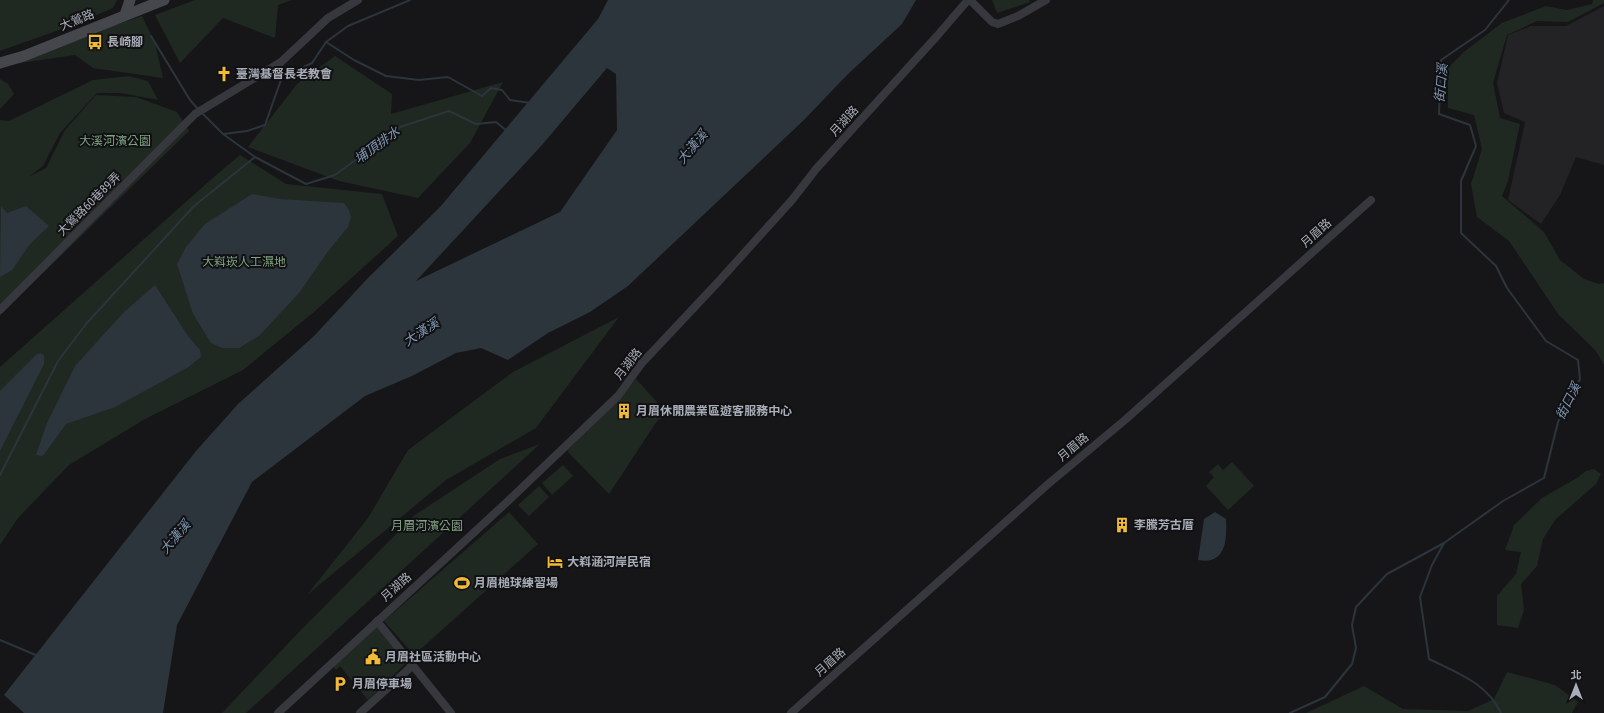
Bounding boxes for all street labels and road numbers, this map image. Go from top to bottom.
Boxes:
street label: 大鶯路 [58,7,96,33]
street label: 月湖路 [827,103,861,139]
street label: 大鶯路60巷89弄 [54,169,124,239]
street label: 月眉路 [1298,216,1334,250]
street label: 月湖路 [611,346,645,382]
street label: 月眉路 [1055,430,1091,464]
street label: 月湖路 [378,570,414,604]
street label: 月眉路 [812,645,848,679]

